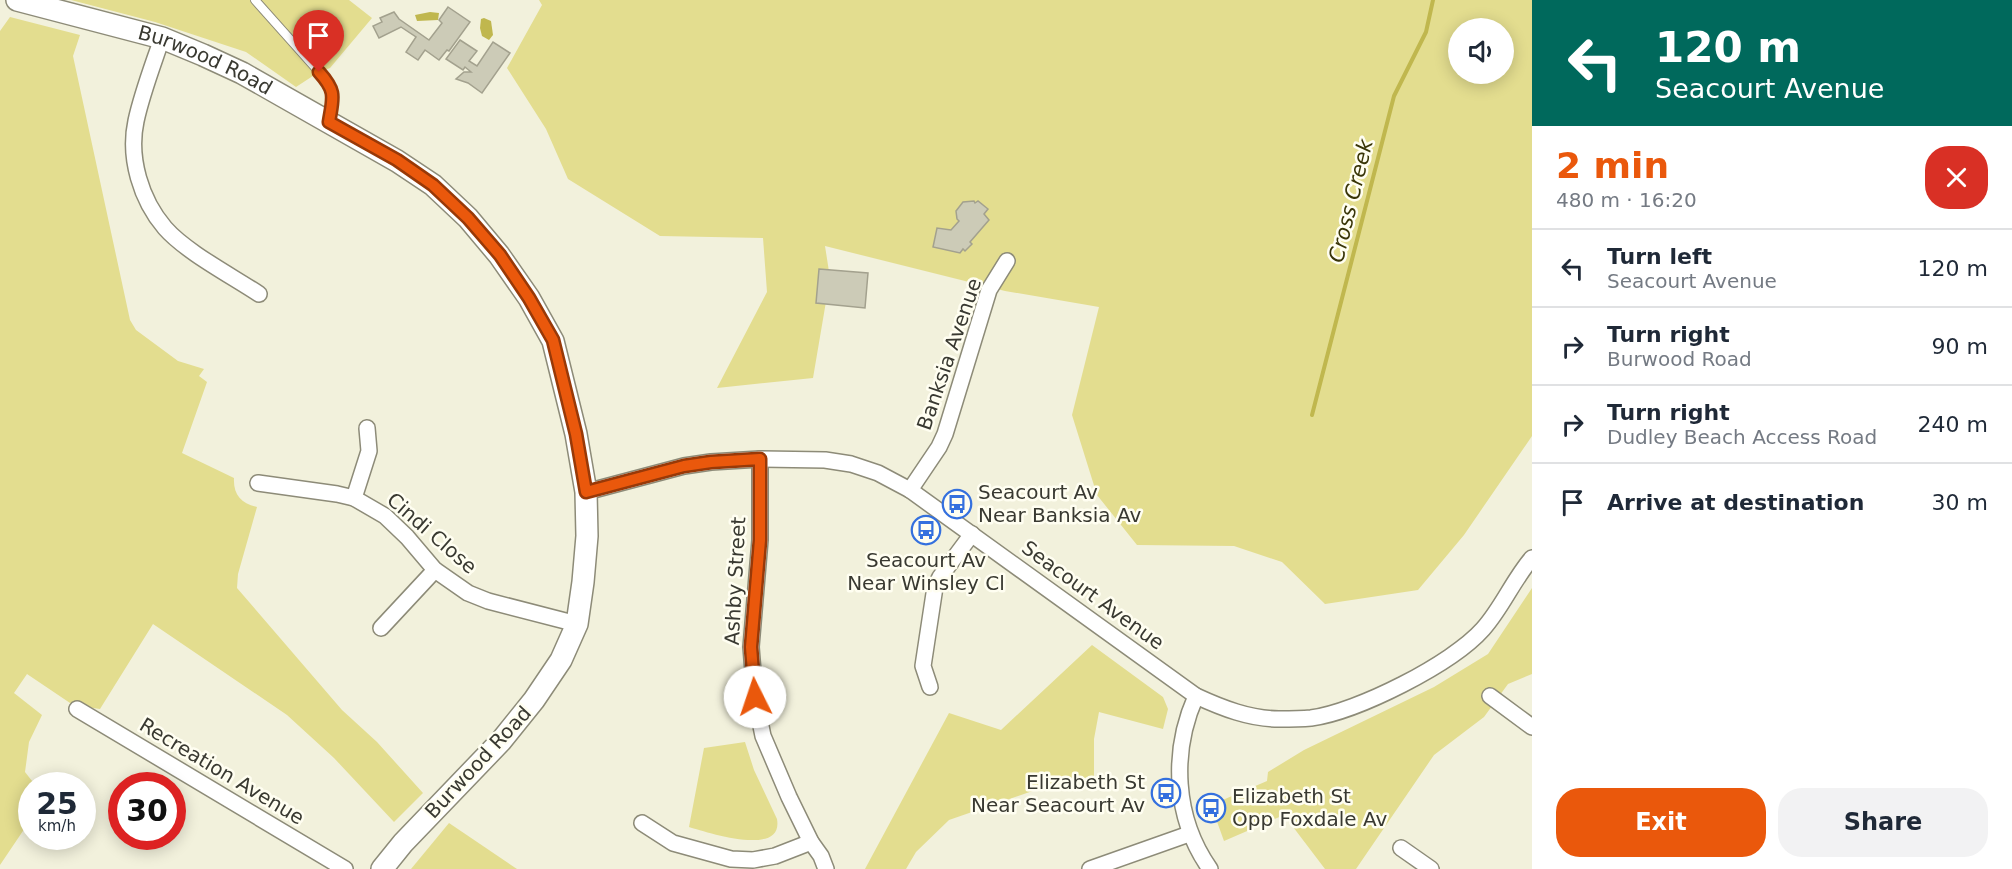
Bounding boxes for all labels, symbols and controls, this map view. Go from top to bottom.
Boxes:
pin [293,10,344,72]
map controls [1448,18,1514,84]
button: sound [1448,18,1514,84]
icon: arrive [302,19,335,52]
street label: Burwood Road [135,20,277,100]
text: 120 m [1655,23,1801,72]
icon: left [1556,24,1634,102]
text: Seacourt Avenue [1655,73,1884,104]
water label: Cross Creek [1324,136,1378,265]
text: 2 min [1556,145,1669,186]
button: close [1925,146,1988,209]
text: 480 m · 16:20 [1556,188,1697,212]
text: Turn left [1607,244,1712,269]
icon: left [1556,252,1589,285]
text: 120 m [1918,256,1988,281]
text: Seacourt Avenue [1607,269,1777,293]
street label: Banksia Avenue [912,275,986,433]
text: Turn right [1607,322,1730,347]
icon: right [1556,330,1589,363]
text: 90 m [1932,334,1988,359]
text: Burwood Road [1607,347,1752,371]
text: Turn right [1607,400,1730,425]
icon: right [1556,408,1589,441]
text: 240 m [1918,412,1988,437]
text: Dudley Beach Access Road [1607,425,1877,449]
place label: Seacourt Av Near Banksia Av [978,480,1141,527]
icon: arrive [1556,486,1589,519]
street label: Cindi Close [382,487,482,579]
bus stop icon: Seacourt Av Near Banksia Av [941,488,973,520]
text: Arrive at destination [1607,490,1864,515]
text: 30 m [1932,490,1988,515]
bus stop icon: Seacourt Av Near Winsley Cl [910,514,942,546]
street label: Ashby Street [720,516,750,646]
street label: Seacourt Avenue [1017,535,1169,655]
place label: Seacourt Av Near Winsley Cl [847,548,1005,595]
position arrow [723,665,787,729]
street label: Burwood Road [420,701,536,823]
street label: Recreation Avenue [135,712,309,830]
place label: Elizabeth St Near Seacourt Av [971,770,1145,817]
speed limit sign: 30 [108,772,186,850]
bus stop icon: Elizabeth St Near Seacourt Av [1150,777,1182,809]
place label: Elizabeth St Opp Foxdale Av [1232,784,1387,831]
text: 25 [36,786,78,821]
button: Exit [1556,788,1766,857]
button: Share [1778,788,1988,857]
bus stop icon: Elizabeth St Opp Foxdale Av [1195,792,1227,824]
text: km/h [38,817,76,835]

